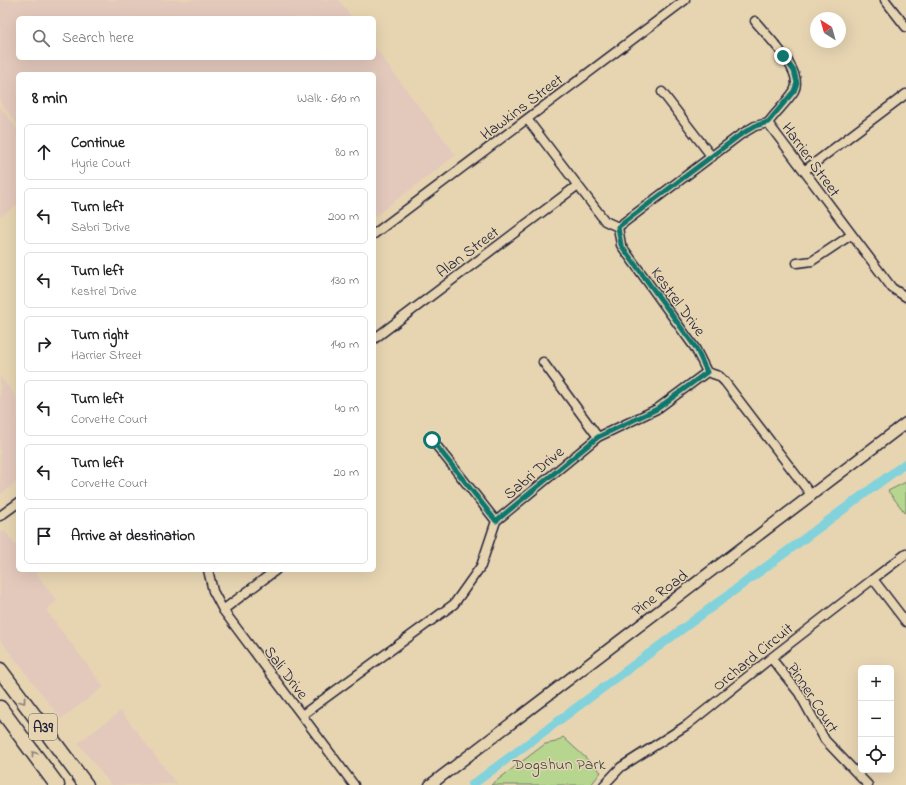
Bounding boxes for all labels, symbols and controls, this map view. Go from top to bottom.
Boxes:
north arrow [810,12,846,48]
search box [16,16,376,60]
icon: search [30,27,52,49]
text: Search here [62,27,134,49]
route end [774,47,792,65]
street label: Hawkins Street [476,68,569,147]
text: 8 min [32,86,67,111]
text: Walk · 610 m [297,89,360,108]
street label: Harrier Street [775,118,846,203]
text: Continue [71,132,125,154]
icon: ahead [33,141,55,163]
text: 80 m [335,143,359,162]
text: Hyrie Court [71,154,131,173]
text: Turn left [71,196,124,218]
icon: left [33,205,55,227]
text: 200 m [328,207,359,226]
text: Sabri Drive [71,218,130,237]
street label: Alan Street [432,221,505,284]
text: Turn left [71,260,124,282]
street label: Kestrel Drive [644,262,711,343]
icon: left [33,269,55,291]
text: 130 m [331,271,359,290]
text: Kestrel Drive [71,282,137,301]
text: Turn right [71,324,129,346]
icon: right [33,333,55,355]
text: 140 m [331,335,359,354]
text: Harrier Street [71,346,142,365]
text: Turn left [71,388,124,410]
icon: left [33,397,55,419]
text: 40 m [335,399,359,418]
text: Corvette Court [71,410,148,429]
route start [423,431,441,449]
street label: Sabri Drive [499,440,570,506]
text: Turn left [71,452,124,474]
icon: left [33,461,55,483]
text: 20 m [334,463,359,482]
text: Corvette Court [71,474,148,493]
icon: arrive [33,525,55,547]
text: Arrive at destination [71,525,195,547]
street label: Pine Road [627,564,693,623]
street label: Orchard Circuit [708,617,799,698]
street label: Sali Drive [257,641,314,706]
street label: Pinner Court [781,658,844,739]
map controls [858,665,894,773]
button: + [858,665,894,701]
one-way arrow [19,696,26,703]
button: − [858,701,894,737]
road number: A39 [29,714,57,740]
button: locate [858,737,894,773]
one-way arrow [32,751,39,758]
park label: Dogshun Park [512,753,606,777]

